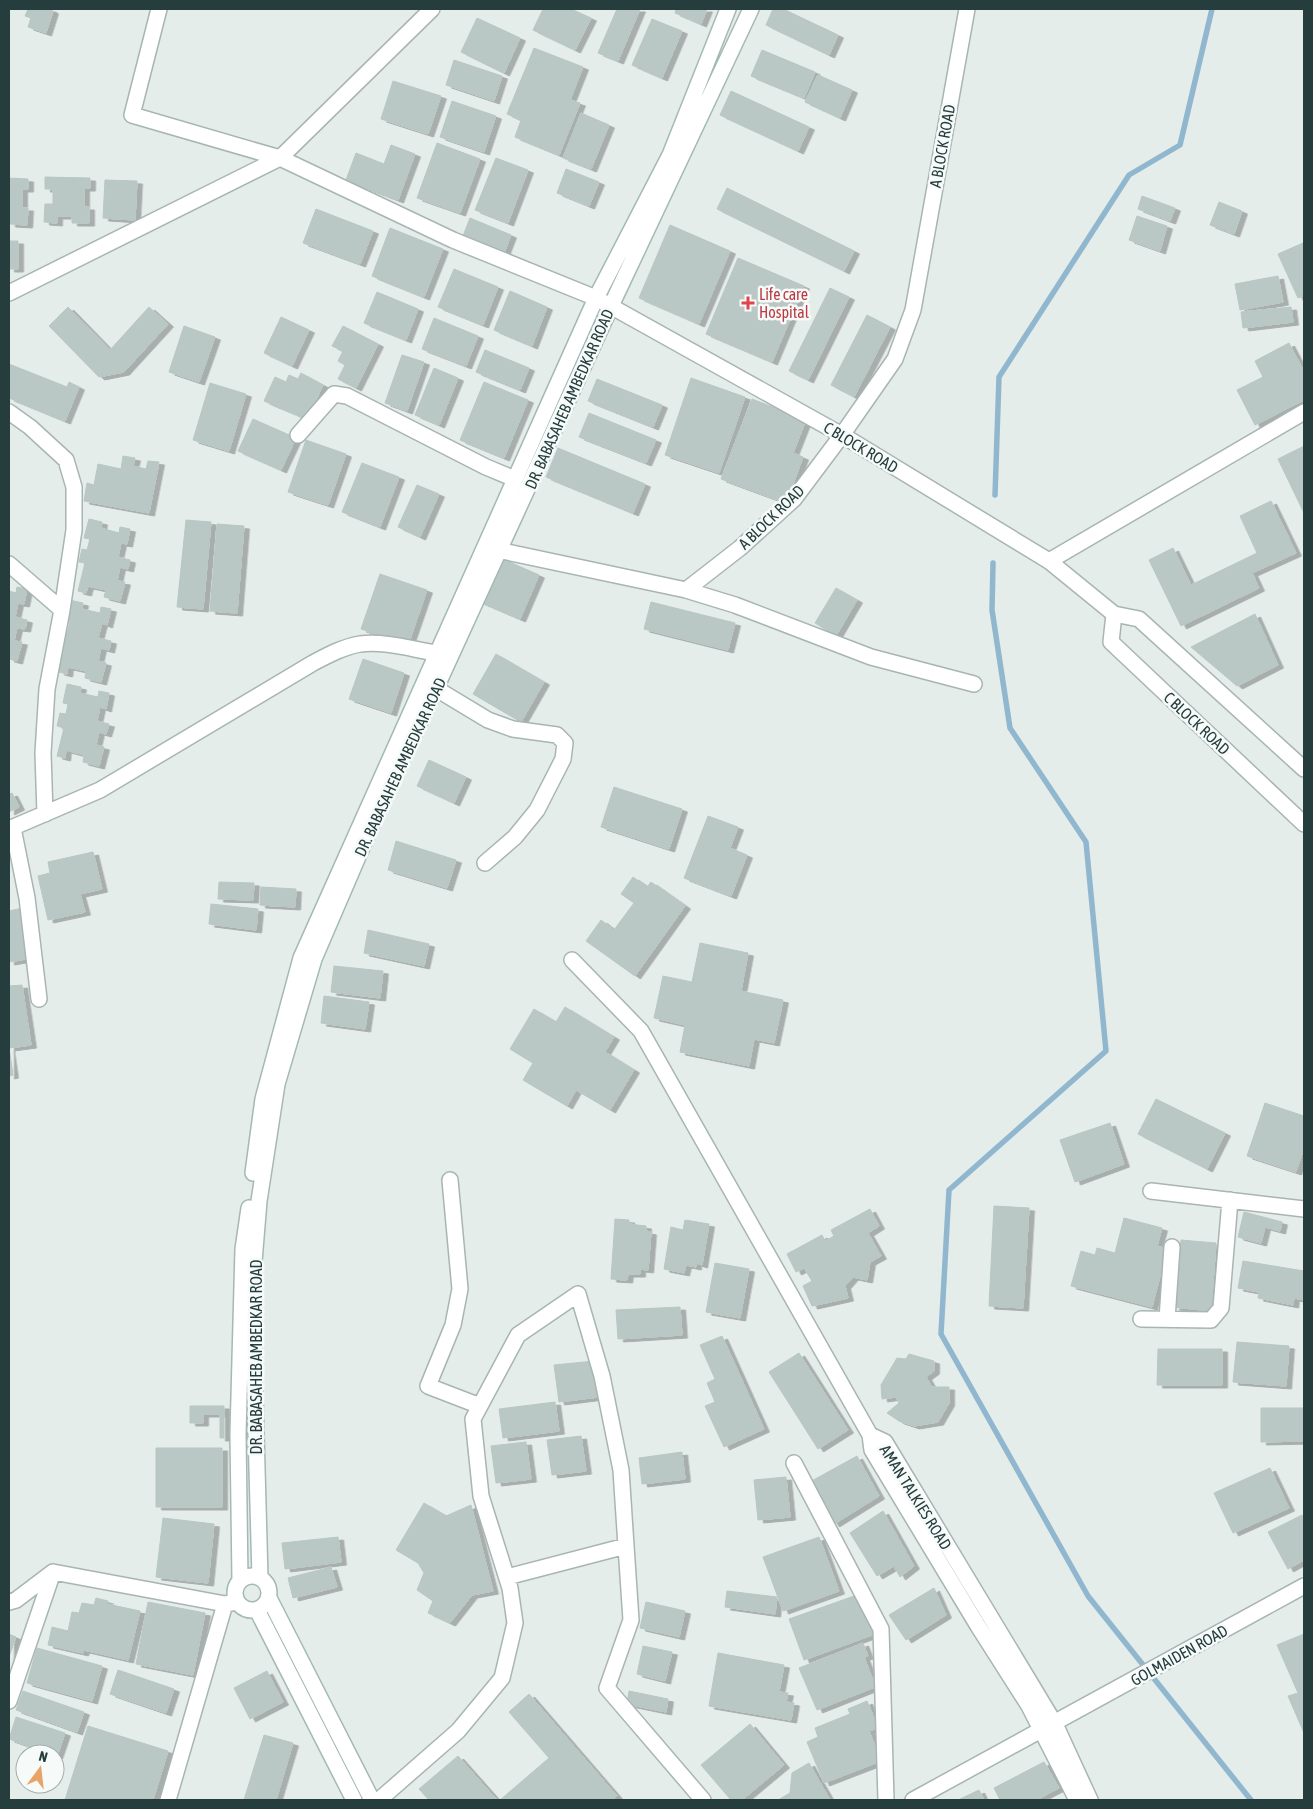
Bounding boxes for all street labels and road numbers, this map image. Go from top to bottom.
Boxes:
street label: A BLOCK ROAD [926,103,958,189]
street label: DR. BABASAHEB AMBEDKAR ROAD [521,306,617,492]
street label: C BLOCK ROAD [821,418,901,476]
street label: A BLOCK ROAD [735,481,808,553]
street label: DR. BABASAHEB AMBEDKAR ROAD [351,675,449,859]
street label: C BLOCK ROAD [1160,688,1234,758]
street label: DR. BABASAHEB AMBEDKAR ROAD [247,1259,265,1455]
street label: AMAN TALKIES ROAD [877,1441,955,1553]
street label: GOLMAIDEN ROAD [1127,1621,1231,1689]

